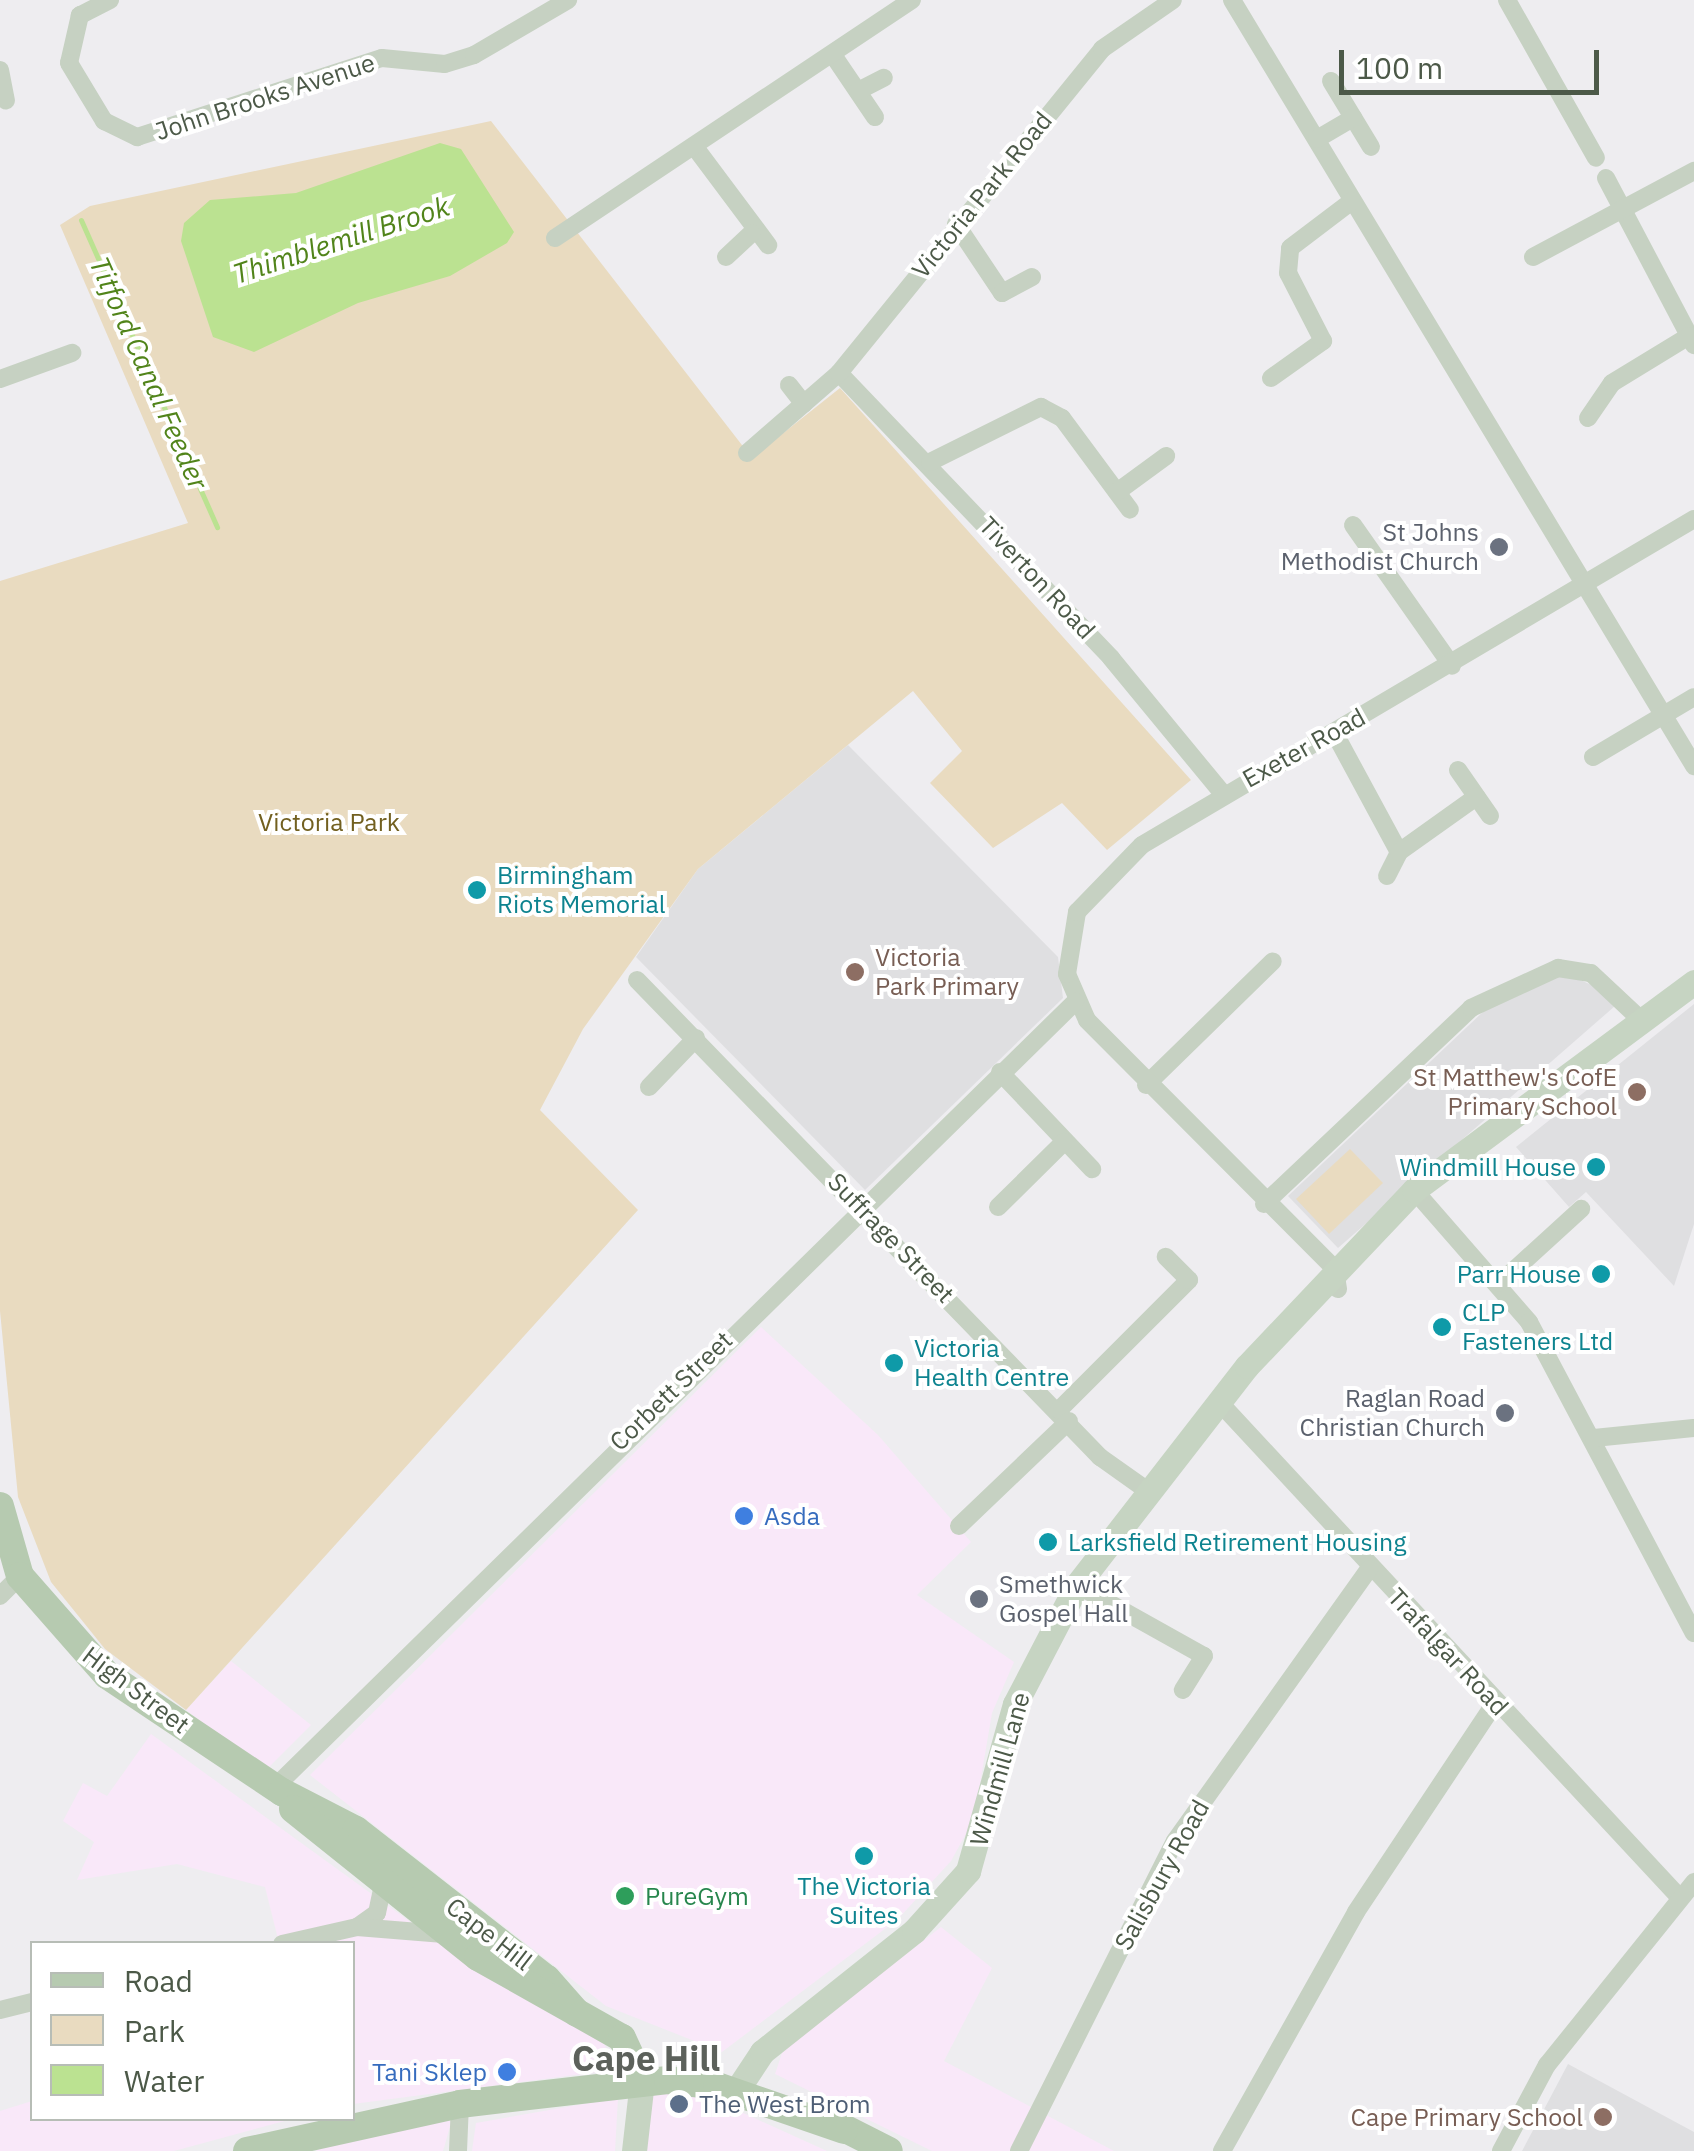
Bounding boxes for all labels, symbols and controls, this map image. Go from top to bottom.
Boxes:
scale bar [1344,30,1604,92]
street label: John Brooks Avenue [152,47,378,147]
text: 100 m [1356,48,1443,87]
street label: Victoria Park Road [906,106,1058,284]
water label: Thimblemill Brook [229,189,453,291]
water label: Titford Canal Feeder [83,251,215,495]
street label: Tiverton Road [973,511,1101,645]
place label: St Johns Methodist Church [1281,518,1479,577]
marker: St Johns Methodist Church [1488,536,1510,558]
street label: Exeter Road [1237,702,1371,794]
park label: Victoria Park [258,807,400,837]
place label: Birmingham Riots Memorial [497,861,666,920]
marker: Birmingham Riots Memorial [466,879,488,901]
place label: Victoria Park Primary [875,943,1019,1002]
marker: Victoria Park Primary [844,961,866,983]
place label: St Matthew's CofE Primary School [1413,1063,1617,1122]
marker: St Matthew's CofE Primary School [1626,1081,1648,1103]
place label: Windmill House [1400,1152,1576,1182]
marker: Windmill House [1585,1156,1607,1178]
street label: Suffrage Street [822,1167,960,1309]
place label: Parr House [1457,1259,1581,1289]
marker: Parr House [1590,1263,1612,1285]
place label: CLP Fasteners Ltd [1462,1298,1613,1357]
marker: CLP Fasteners Ltd [1431,1316,1453,1338]
street label: Corbett Street [603,1325,739,1457]
place label: Victoria Health Centre [914,1334,1069,1393]
marker: Victoria Health Centre [883,1352,905,1374]
place label: Raglan Road Christian Church [1300,1384,1485,1443]
marker: Raglan Road Christian Church [1494,1402,1516,1424]
place label: Asda [764,1501,820,1531]
marker: Asda [733,1505,755,1527]
place label: Larksfield Retirement Housing [1068,1527,1406,1557]
marker: Larksfield Retirement Housing [1037,1531,1059,1553]
place label: Smethwick Gospel Hall [999,1570,1128,1629]
street label: Trafalgar Road [1381,1582,1515,1722]
marker: Smethwick Gospel Hall [968,1588,990,1610]
street label: High Street [77,1640,195,1740]
street label: Windmill Lane [964,1689,1036,1849]
street label: Salisbury Road [1108,1795,1216,1955]
marker: The Victoria Suites [853,1845,875,1867]
place label: The Victoria Suites [797,1872,931,1931]
place label: PureGym [645,1881,749,1911]
marker: PureGym [614,1885,636,1907]
street label: Cape Hill [440,1891,538,1977]
legend [30,1941,355,2121]
text: Road [124,1961,193,2000]
text: Park [124,2011,185,2050]
district label: Cape Hill [572,2037,720,2079]
place label: Tani Sklep [372,2057,487,2087]
text: Water [124,2061,204,2100]
marker: Tani Sklep [496,2061,518,2083]
place label: The West Brom [699,2089,871,2119]
marker: The West Brom [668,2093,690,2115]
place label: Cape Primary School [1351,2102,1583,2132]
marker: Cape Primary School [1592,2106,1614,2128]

